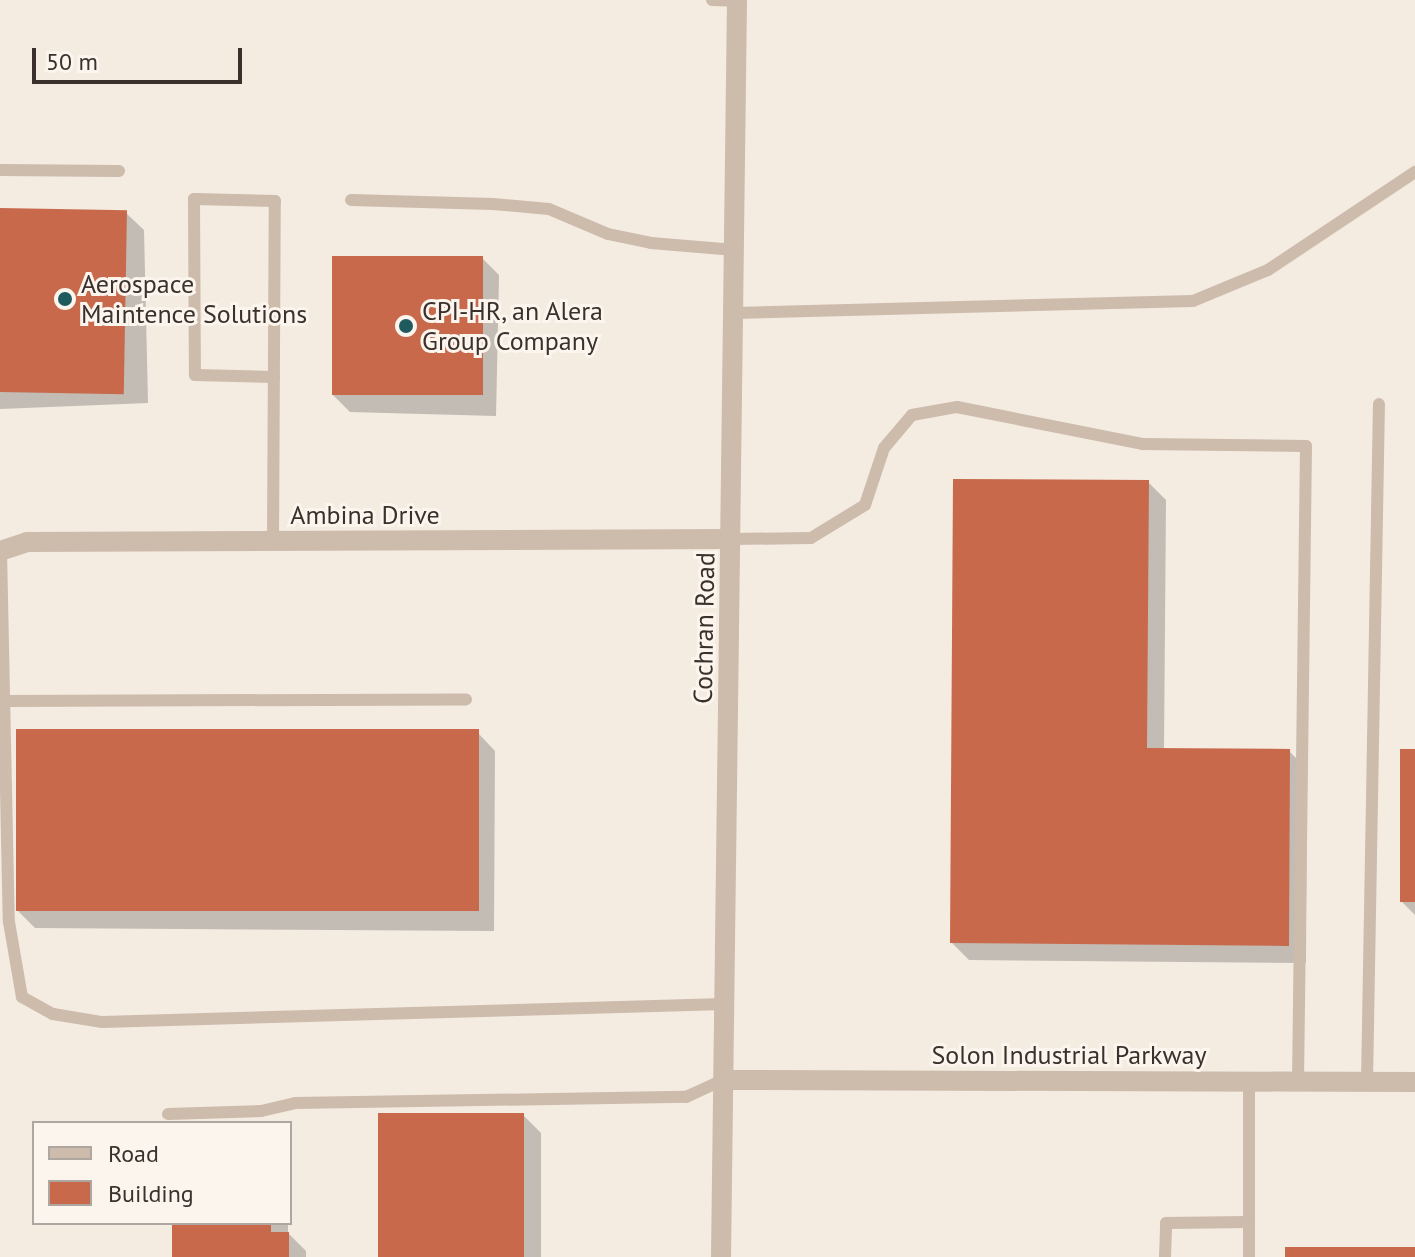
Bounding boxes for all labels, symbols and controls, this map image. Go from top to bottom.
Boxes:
scale bar [36,32,246,82]
text: 50 m [46,46,98,77]
place label: Aerospace Maintence Solutions [81,268,307,330]
marker: Aerospace Maintence Solutions [56,290,74,308]
place label: CPI-HR, an Alera Group Company [422,295,606,356]
marker: CPI-HR, an Alera Group Company [397,317,415,335]
street label: Ambina Drive [290,499,440,531]
street label: Cochran Road [687,552,721,704]
street label: Solon Industrial Parkway [931,1039,1207,1071]
legend [32,1121,292,1225]
text: Road [108,1138,159,1169]
text: Building [108,1178,194,1209]

